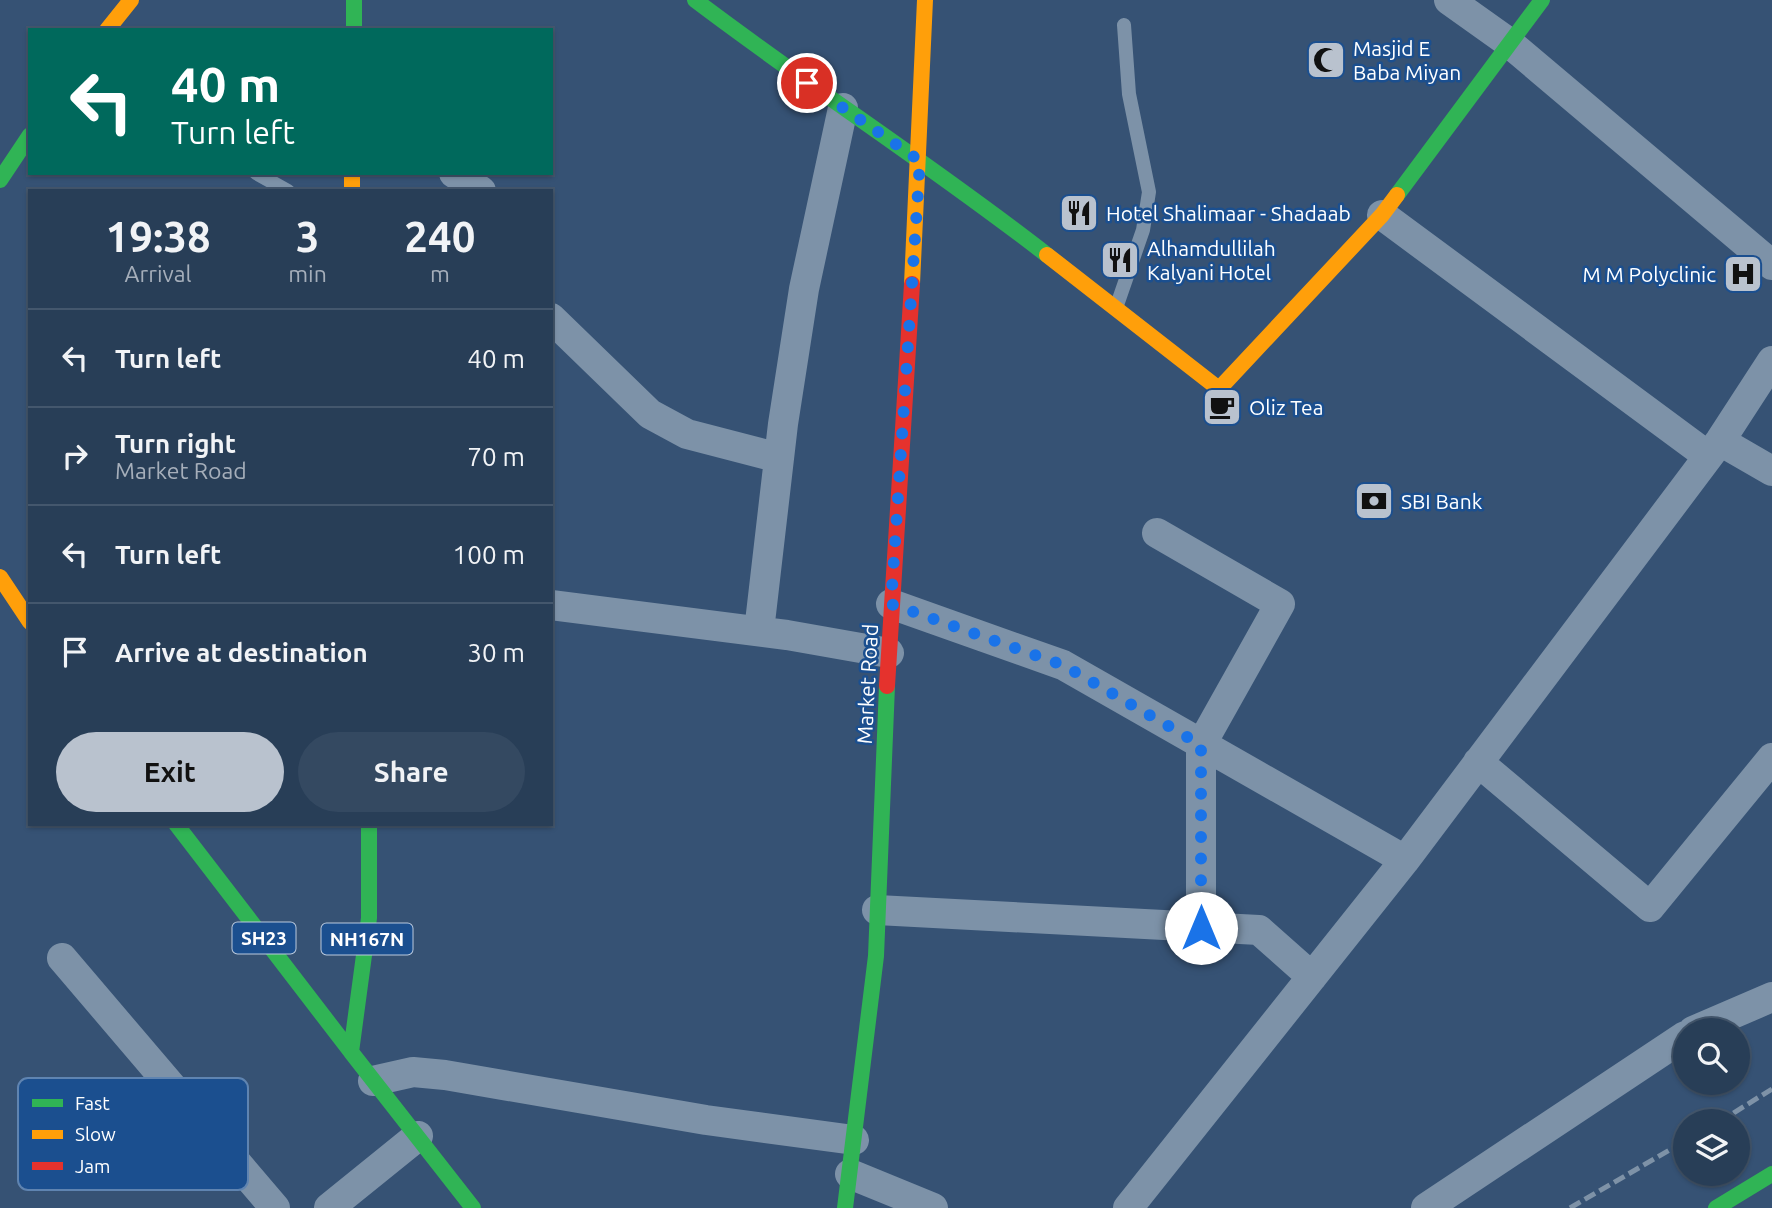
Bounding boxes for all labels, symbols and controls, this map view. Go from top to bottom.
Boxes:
place label: Masjid E Baba Miyan [1353,36,1461,84]
mosque icon: Masjid E Baba Miyan [1305,39,1347,81]
pin [777,53,837,113]
icon: left [56,56,147,147]
text: 40 m [171,56,280,111]
icon: arrive [788,64,826,102]
text: Turn left [171,114,295,150]
restaurant icon: Hotel Shalimaar - Shadaab [1058,192,1100,234]
place label: Hotel Shalimaar - Shadaab [1106,201,1351,225]
text: 19:38 [106,213,211,260]
text: 3 [296,213,319,260]
text: 240 [404,213,475,260]
place label: Alhamdullilah Kalyani Hotel [1147,236,1276,284]
restaurant icon: Alhamdullilah Kalyani Hotel [1099,239,1141,281]
hospital icon: M M Polyclinic [1722,253,1764,295]
text: Arrival [125,261,192,286]
text: min [288,261,327,286]
text: m [430,261,450,286]
place label: M M Polyclinic [1582,262,1716,286]
icon: left [56,339,94,377]
text: Turn left [115,344,221,373]
text: 40 m [467,344,525,373]
cafe icon: Oliz Tea [1201,386,1243,428]
place label: Oliz Tea [1249,395,1323,419]
text: Turn right [115,429,236,458]
icon: right [56,437,94,475]
text: 70 m [467,442,525,471]
text: Market Road [115,458,247,483]
bank icon: SBI Bank [1353,480,1395,522]
place label: SBI Bank [1401,489,1483,513]
icon: left [56,535,94,573]
text: Turn left [115,540,221,569]
text: 100 m [453,540,525,569]
street label: Market Road [852,623,882,745]
icon: arrive [56,633,94,671]
text: Arrive at destination [115,638,368,667]
text: 30 m [467,638,525,667]
button: Exit [56,732,284,812]
button: Share [298,732,525,812]
position arrow [1164,891,1238,965]
road number: SH23 [232,922,296,954]
road number: NH167N [322,923,412,954]
map controls [1673,1018,1750,1186]
button: search [1673,1018,1750,1095]
legend [18,1078,248,1190]
text: Fast [75,1092,110,1114]
button: layers [1673,1109,1750,1186]
text: Slow [75,1123,116,1145]
text: Jam [75,1155,111,1177]

